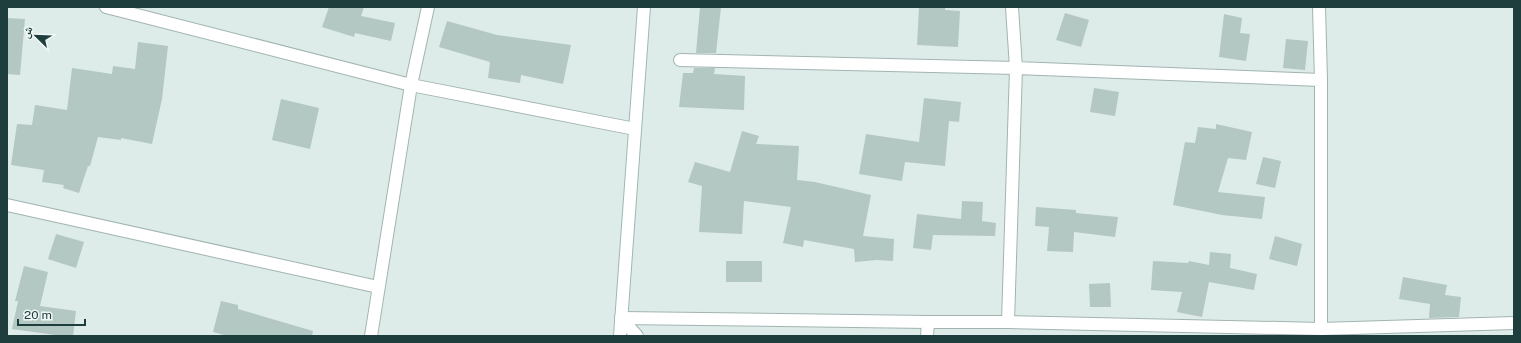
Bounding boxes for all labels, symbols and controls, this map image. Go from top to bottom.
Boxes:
north arrow [16,16,56,56]
text: ش [19,24,37,41]
scale bar [18,301,85,327]
text: 20 m [24,308,52,322]

